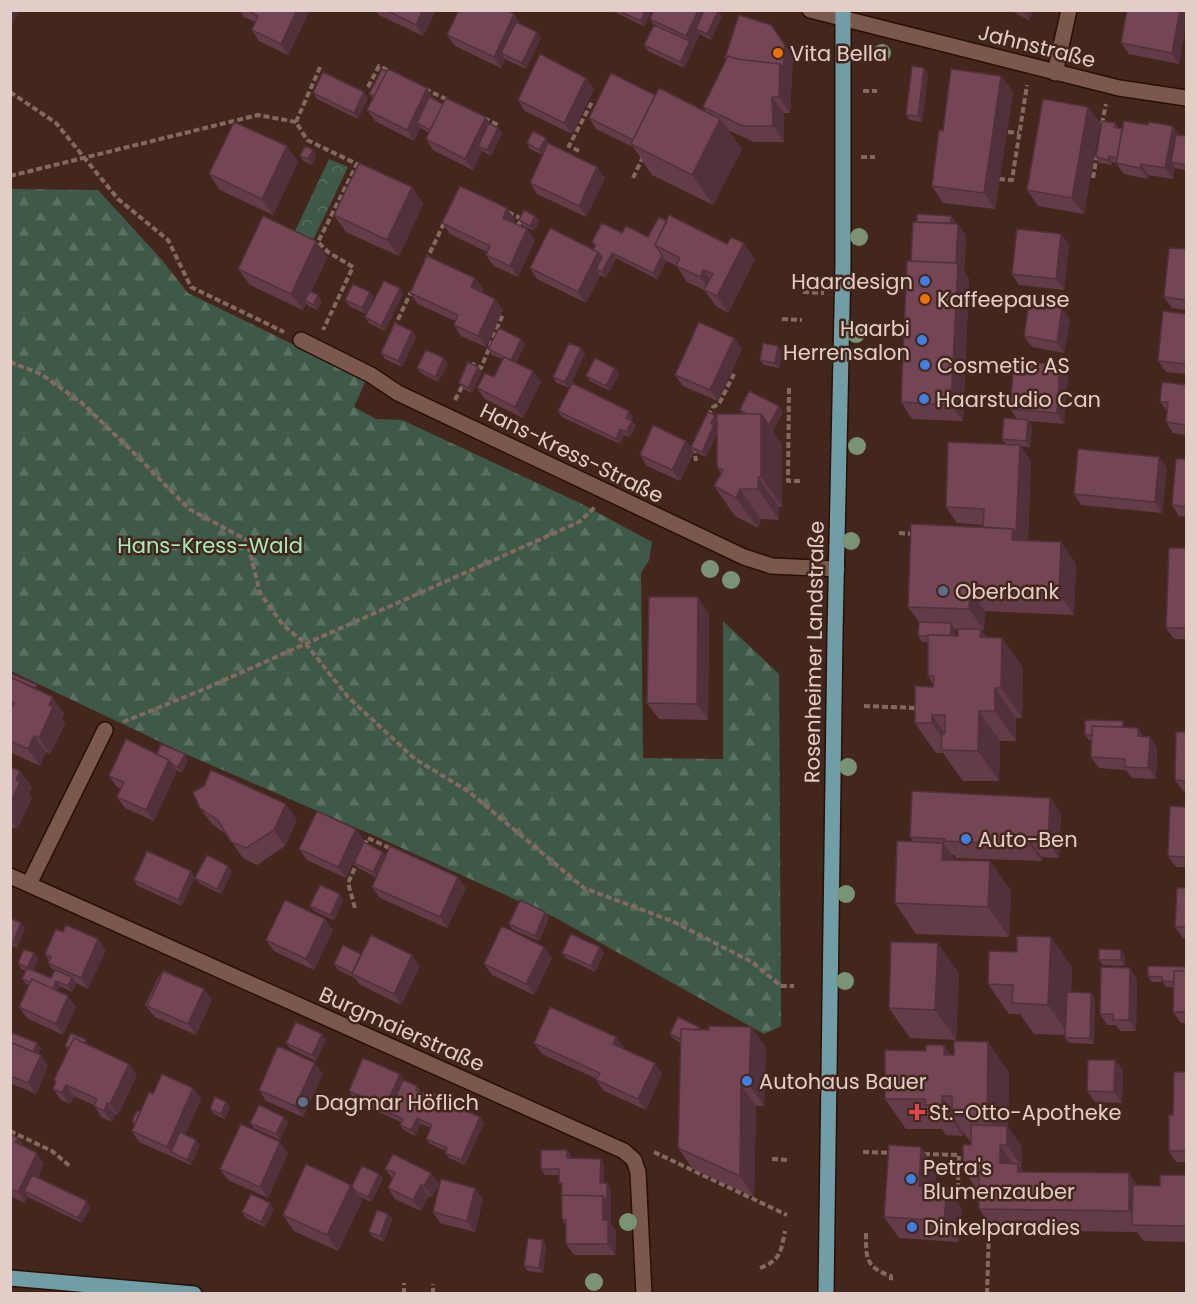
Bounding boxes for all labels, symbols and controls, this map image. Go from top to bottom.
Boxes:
street label: Jahnstraße [975,17,1099,75]
place label: Vita Bella [790,39,887,68]
marker: Vita Bella [771,46,785,60]
place label: Haardesign [791,267,913,296]
marker: Haardesign [918,274,932,288]
place label: Kaffeepause [937,285,1069,314]
marker: Kaffeepause [918,292,932,306]
place label: Haarbi Herrensalon [783,314,910,367]
marker: Haarbi Herrensalon [915,333,929,347]
place label: Cosmetic AS [937,351,1070,380]
marker: Cosmetic AS [918,358,932,372]
place label: Haarstudio Can [936,385,1101,414]
marker: Haarstudio Can [917,392,931,406]
street label: Hans-Kress-Straße [475,396,669,510]
street label: Rosenheimer Landstraße [797,521,831,783]
park label: Hans-Kress-Wald [117,531,303,560]
place label: Oberbank [955,577,1059,606]
marker: Oberbank [936,584,950,598]
place label: Auto-Ben [978,825,1078,854]
marker: Auto-Ben [959,832,973,846]
street label: Burgmaierstraße [315,980,489,1078]
place label: Autohaus Bauer [759,1067,927,1096]
marker: Autohaus Bauer [740,1074,754,1088]
place label: Dagmar Höflich [315,1088,479,1117]
marker: Dagmar Höflich [296,1095,310,1109]
place label: St.-Otto-Apotheke [929,1098,1122,1127]
marker: St.-Otto-Apotheke [910,1105,924,1119]
place label: Petra's Blumenzauber [923,1153,1075,1206]
marker: Petra's Blumenzauber [904,1172,918,1186]
place label: Dinkelparadies [924,1213,1080,1242]
marker: Dinkelparadies [905,1220,919,1234]

